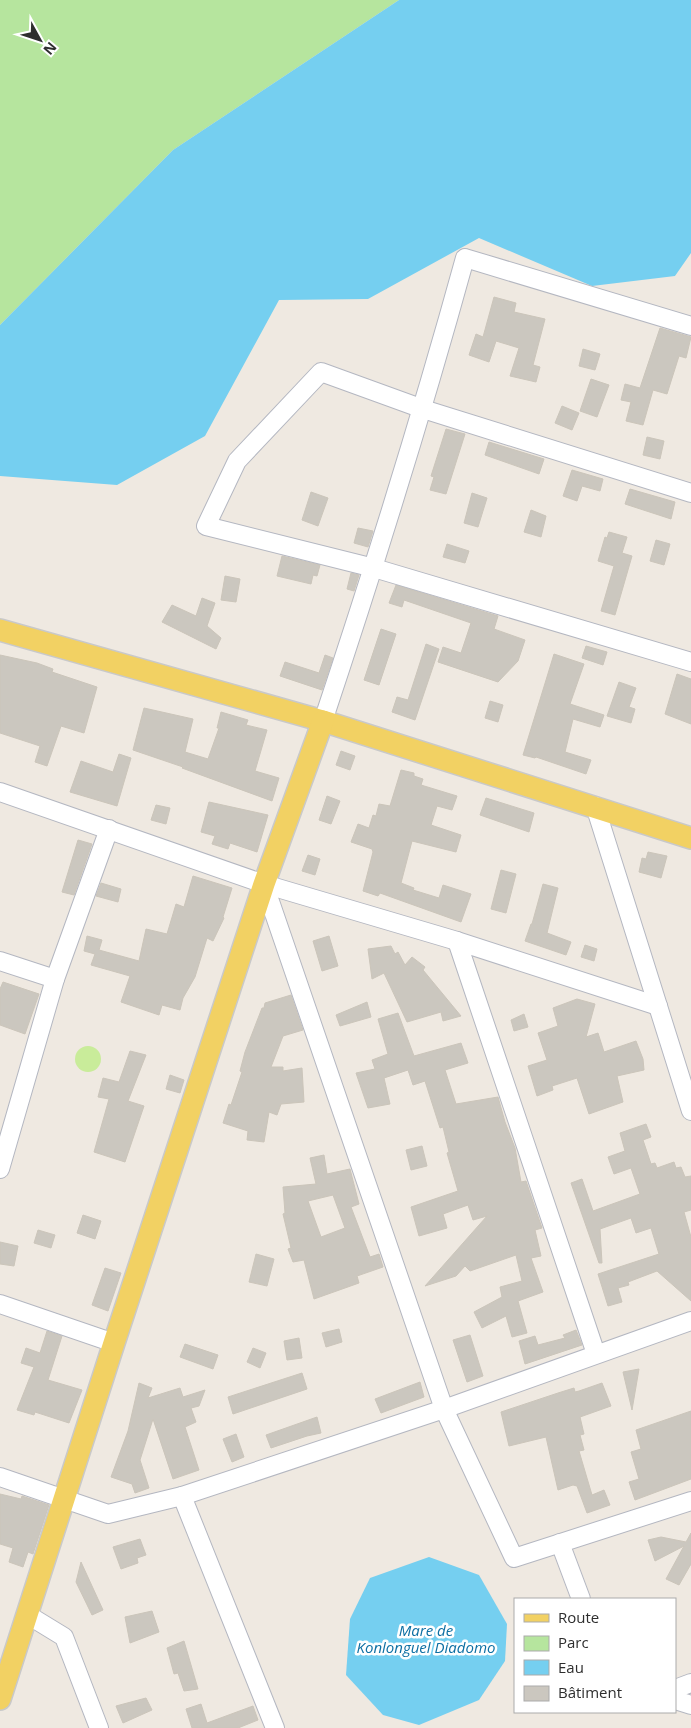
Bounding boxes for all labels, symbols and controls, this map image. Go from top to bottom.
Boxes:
north arrow [15,15,65,65]
text: N [39,38,61,59]
legend [514,1598,676,1713]
text: Route [558,1607,599,1627]
water label: Mare de Konlonguel Diadomo [357,1620,495,1657]
text: Parc [558,1632,589,1652]
text: Eau [558,1657,584,1677]
text: Bâtiment [558,1682,622,1702]

